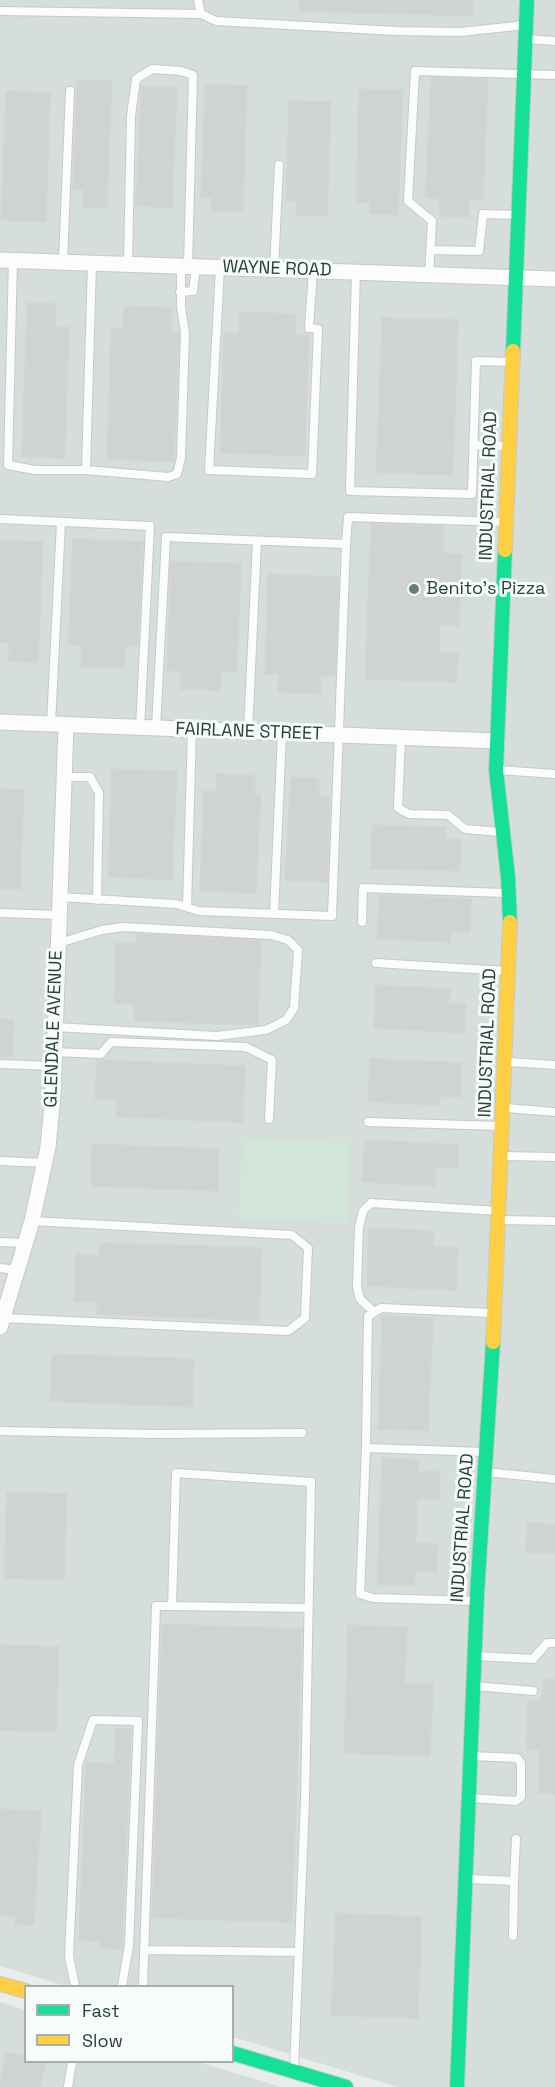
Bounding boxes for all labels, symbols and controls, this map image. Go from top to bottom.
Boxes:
street label: WAYNE ROAD [222,256,332,282]
street label: INDUSTRIAL ROAD [476,411,502,561]
place label: Benito's Pizza [426,578,545,600]
marker: Benito's Pizza [407,582,421,596]
street label: FAIRLANE STREET [175,719,323,745]
street label: GLENDALE AVENUE [40,950,68,1108]
street label: INDUSTRIAL ROAD [475,968,501,1118]
street label: INDUSTRIAL ROAD [447,1453,479,1603]
legend [24,1985,234,2063]
text: Fast [82,1999,119,2022]
text: Slow [82,2029,123,2052]

